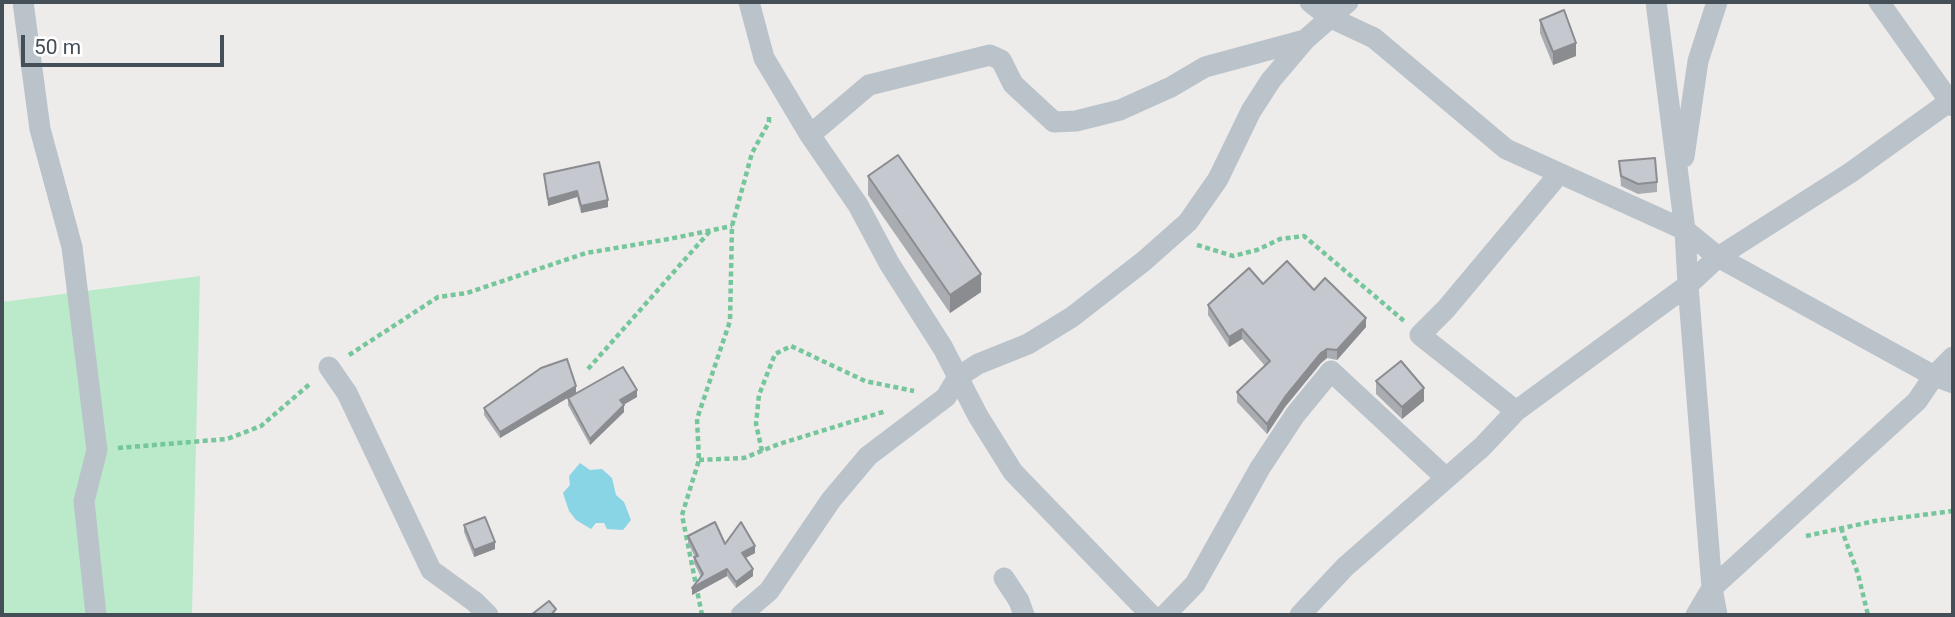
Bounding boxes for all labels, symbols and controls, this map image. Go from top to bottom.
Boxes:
scale bar [24,21,228,65]
text: 50 m [34,35,81,59]

